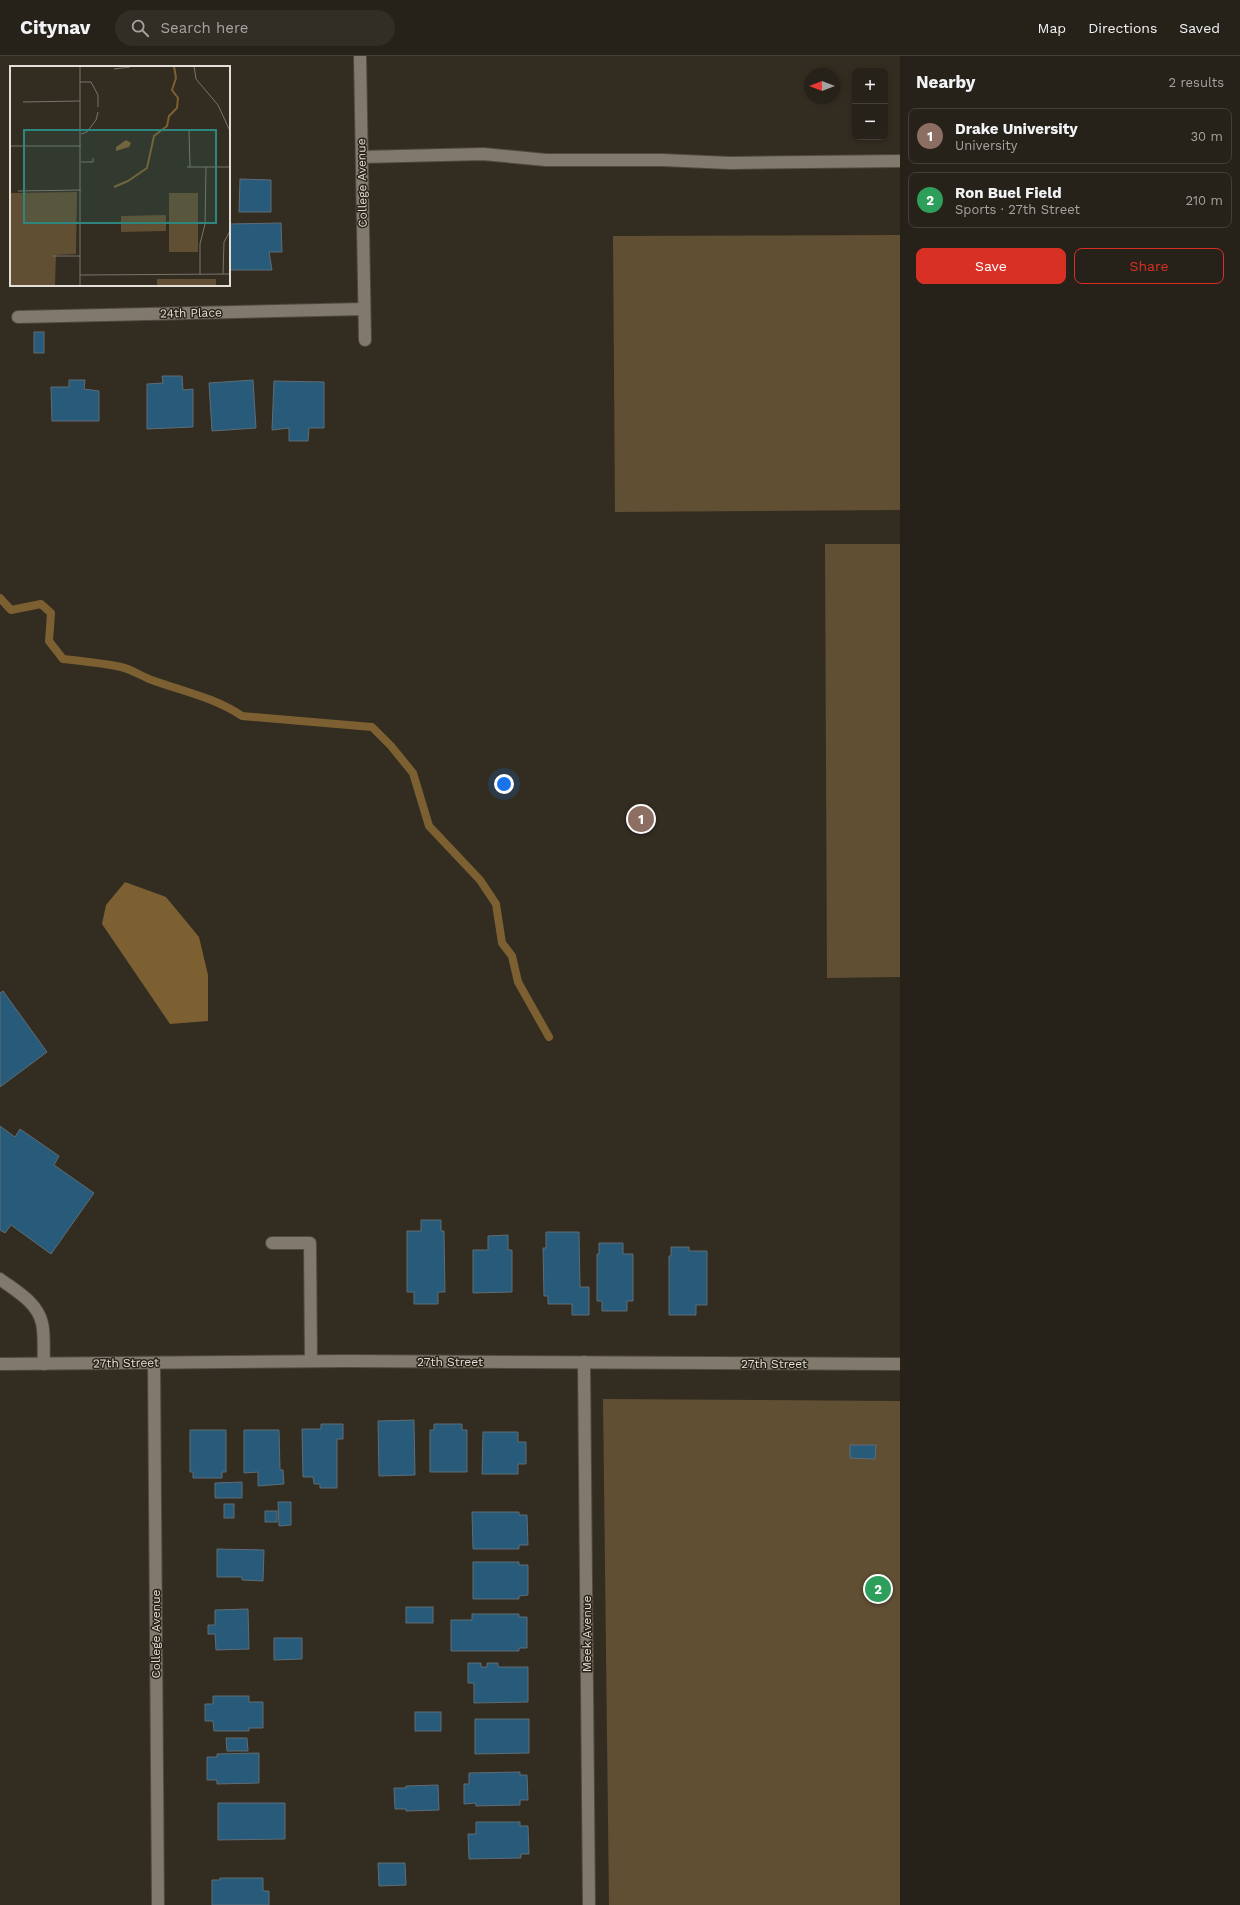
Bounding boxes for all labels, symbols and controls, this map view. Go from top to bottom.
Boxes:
search box [115,10,395,46]
text: Citynav [20,16,91,39]
icon: search [129,17,151,39]
text: Search here [161,19,248,37]
text: Map [1038,20,1066,36]
text: Directions [1088,20,1157,36]
text: Saved [1179,20,1220,36]
inset map [10,66,230,286]
north arrow [804,68,840,104]
map controls [852,68,888,140]
button: + [852,68,888,104]
text: Nearby [916,72,975,92]
text: 2 results [1169,75,1224,90]
button: − [852,104,888,140]
text: Drake University [955,120,1078,138]
text: 1 [927,129,933,144]
text: 30 m [1191,129,1223,144]
street label: College Avenue [354,138,370,228]
text: University [955,138,1017,153]
text: Ron Buel Field [955,184,1062,202]
text: 2 [926,193,934,208]
text: 210 m [1185,193,1223,208]
text: Sports · 27th Street [955,202,1080,217]
button: Save [916,248,1066,284]
button: Share [1074,248,1224,284]
street label: 24th Place [160,305,222,321]
your location [494,774,514,794]
pin: 1 [628,804,654,834]
street label: 27th Street [93,1355,159,1371]
street label: 27th Street [417,1355,483,1369]
street label: 27th Street [741,1357,807,1371]
pin: 2 [865,1574,891,1604]
street label: College Avenue [149,1589,163,1679]
street label: Meek Avenue [580,1596,594,1672]

